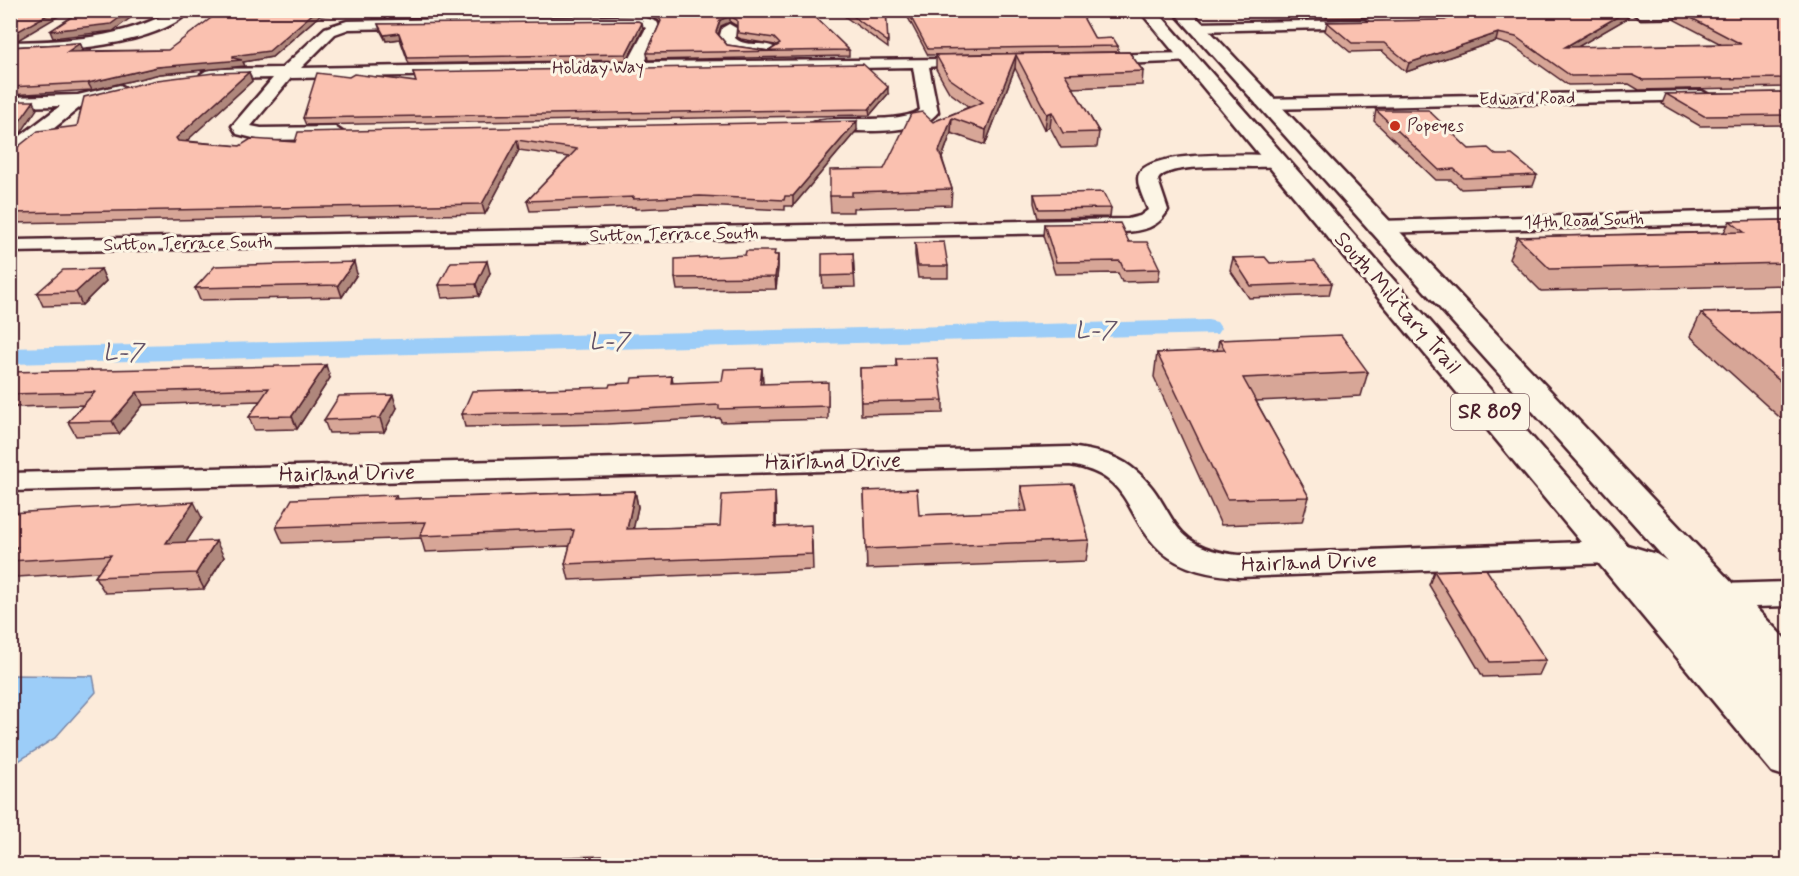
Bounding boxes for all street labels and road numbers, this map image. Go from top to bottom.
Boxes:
street label: Holiday Way [552,55,644,81]
street label: Edward Road [1479,86,1575,112]
street label: 14th Road South [1524,207,1644,235]
street label: Sutton Terrace South [589,222,759,248]
street label: South Military Trail [1328,226,1466,380]
street label: Sutton Terrace South [103,231,273,257]
road number: SR 809 [1451,394,1529,430]
street label: Hairland Drive [765,447,901,477]
street label: Hairland Drive [279,459,415,489]
street label: Hairland Drive [1240,547,1378,579]

